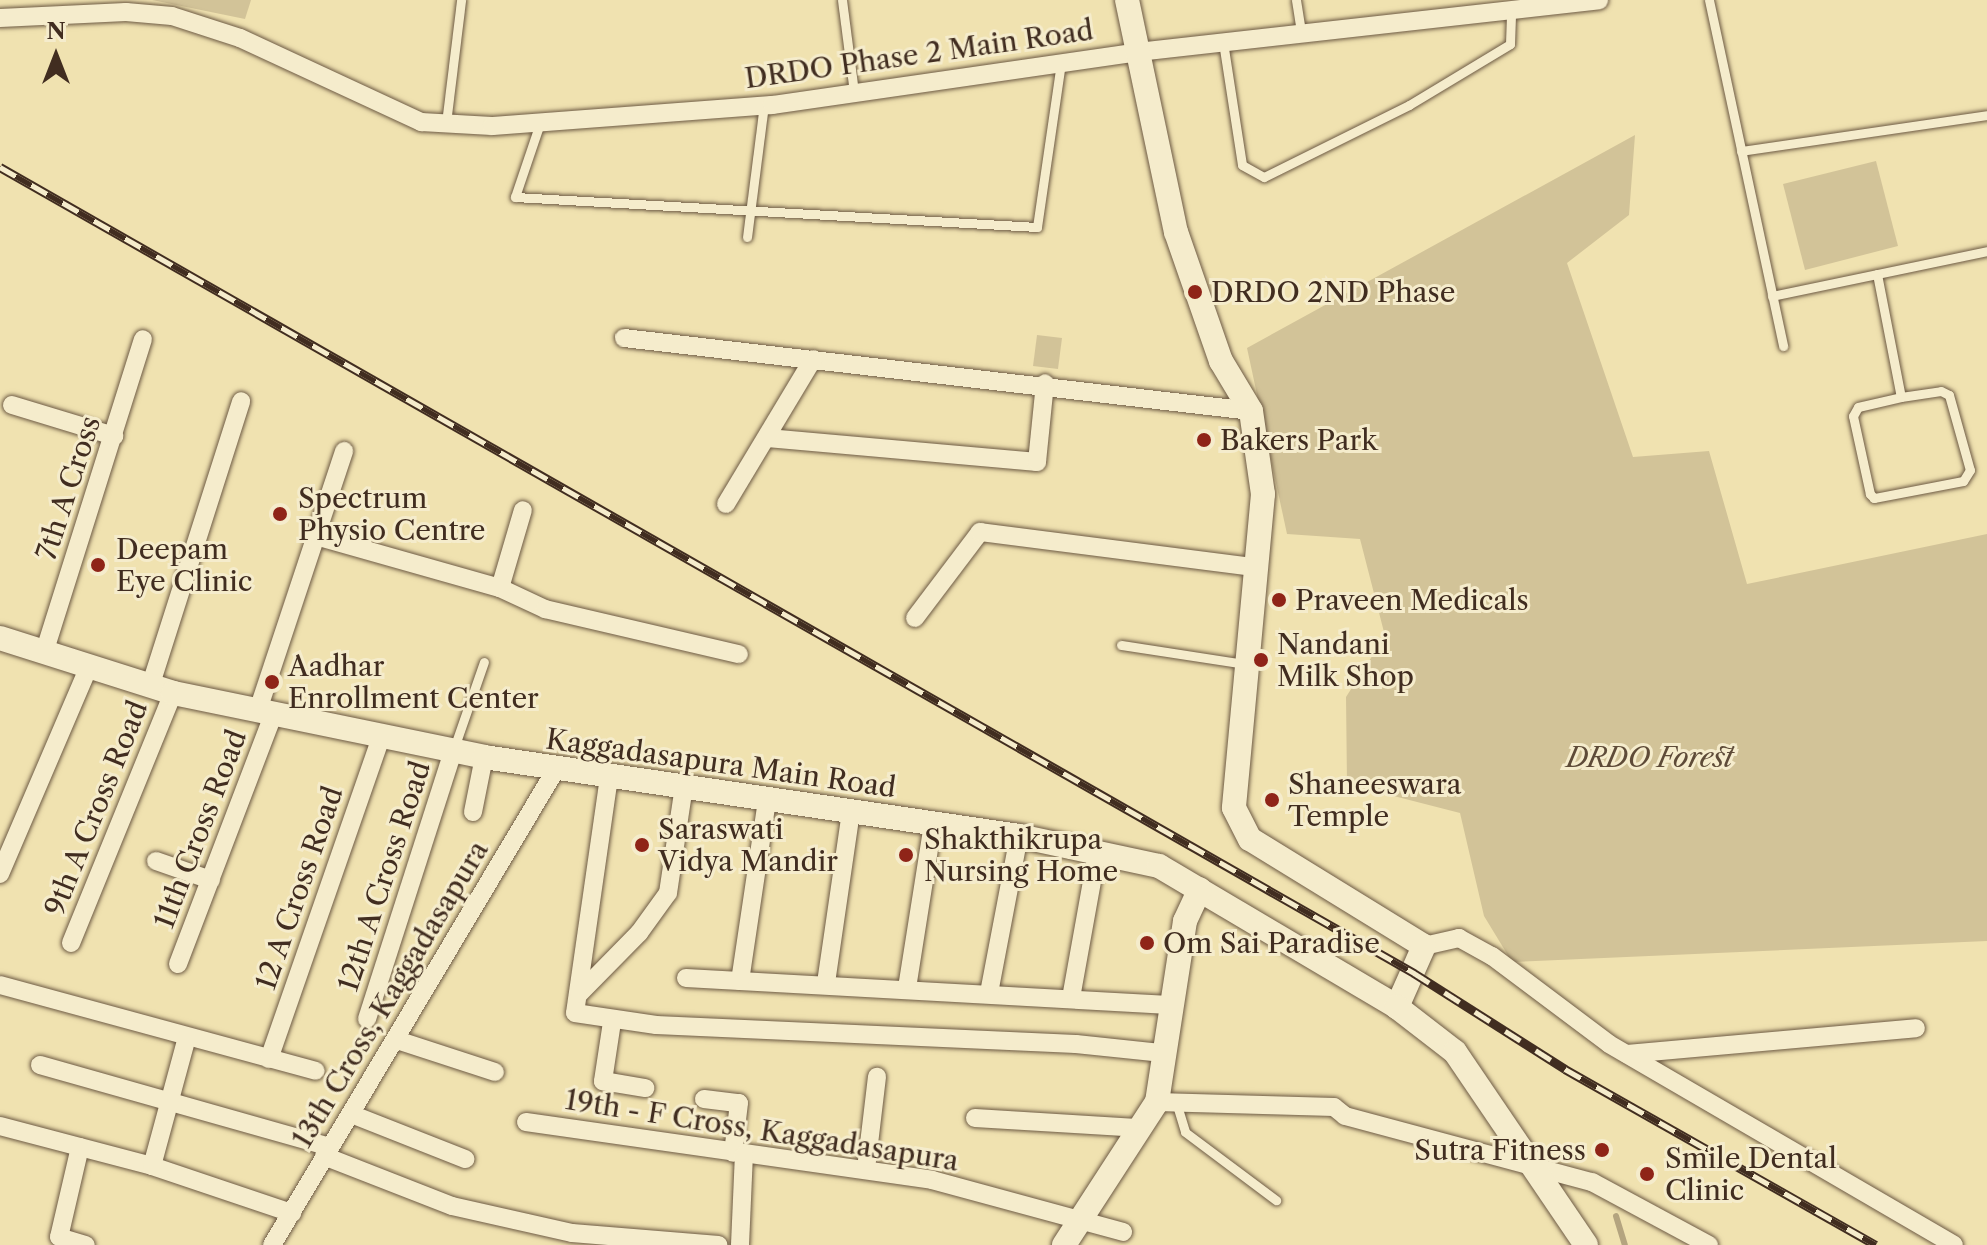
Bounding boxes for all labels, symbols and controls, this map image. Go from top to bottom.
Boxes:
street label: DRDO Phase 2 Main Road [743,13,1095,95]
north arrow [16,16,96,96]
text: N [46,18,66,45]
place label: DRDO 2ND Phase [1211,275,1455,309]
marker: DRDO 2ND Phase [1186,283,1204,301]
street label: 7th A Cross [29,411,107,565]
place label: Bakers Park [1220,423,1377,457]
marker: Bakers Park [1195,431,1213,449]
place label: Spectrum Physio Centre [298,481,486,547]
marker: Spectrum Physio Centre [269,503,291,525]
place label: Deepam Eye Clinic [116,532,252,598]
marker: Deepam Eye Clinic [87,554,109,576]
place label: Praveen Medicals [1295,583,1529,617]
marker: Praveen Medicals [1270,591,1288,609]
place label: Nandani Milk Shop [1277,627,1414,693]
place label: Aadhar Enrollment Center [288,649,539,715]
marker: Nandani Milk Shop [1252,651,1270,669]
marker: Aadhar Enrollment Center [263,673,281,691]
street label: 9th A Cross Road [37,695,155,921]
street label: Kaggadasapura Main Road [544,722,898,804]
street label: 11th Cross Road [147,725,253,933]
park label: DRDO Forest [1566,740,1734,774]
street label: 12th A Cross Road [331,756,437,996]
place label: Shaneeswara Temple [1288,767,1462,833]
street label: 12 A Cross Road [248,781,350,995]
marker: Shaneeswara Temple [1263,791,1281,809]
place label: Saraswati Vidya Mandir [658,812,838,878]
place label: Shakthikrupa Nursing Home [924,822,1118,888]
street label: 13th Cross, Kaggadasapura [285,835,495,1153]
marker: Saraswati Vidya Mandir [633,836,651,854]
marker: Shakthikrupa Nursing Home [895,844,917,866]
place label: Om Sai Paradise [1163,926,1380,960]
marker: Om Sai Paradise [1138,934,1156,952]
street label: 19th - F Cross, Kaggadasapura [562,1082,962,1178]
place label: Sutra Fitness [1414,1133,1586,1167]
marker: Sutra Fitness [1593,1141,1611,1159]
place label: Smile Dental Clinic [1665,1141,1837,1207]
marker: Smile Dental Clinic [1636,1163,1658,1185]

